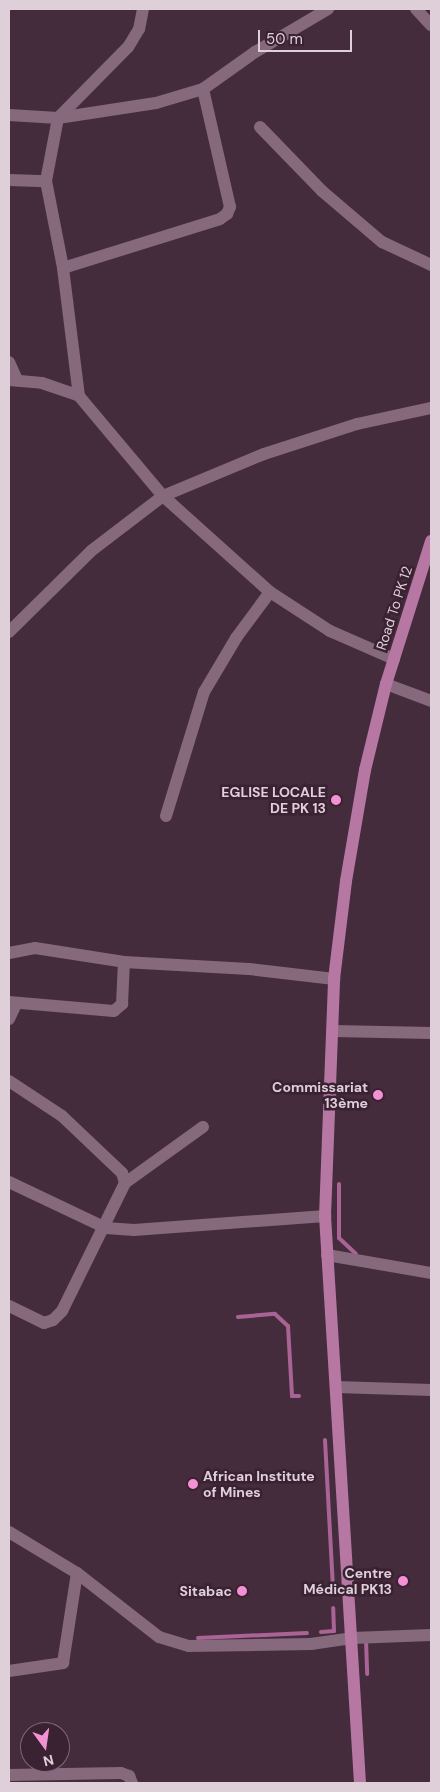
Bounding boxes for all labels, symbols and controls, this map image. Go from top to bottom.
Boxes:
scale bar [260,20,354,52]
text: 50 m [266,29,303,49]
street label: Road To PK 12 [373,564,415,652]
place label: EGLISE LOCALE DE PK 13 [221,784,326,816]
marker: EGLISE LOCALE DE PK 13 [330,794,342,806]
place label: Commissariat 13ème [272,1079,368,1112]
marker: Commissariat 13ème [372,1089,384,1101]
place label: African Institute of Mines [203,1468,315,1500]
marker: African Institute of Mines [187,1478,199,1490]
place label: Centre Médical PK13 [303,1565,392,1598]
marker: Centre Médical PK13 [396,1574,410,1588]
place label: Sitabac [180,1583,232,1599]
marker: Sitabac [236,1585,248,1597]
north arrow [20,1722,70,1772]
text: N [41,1751,56,1771]

